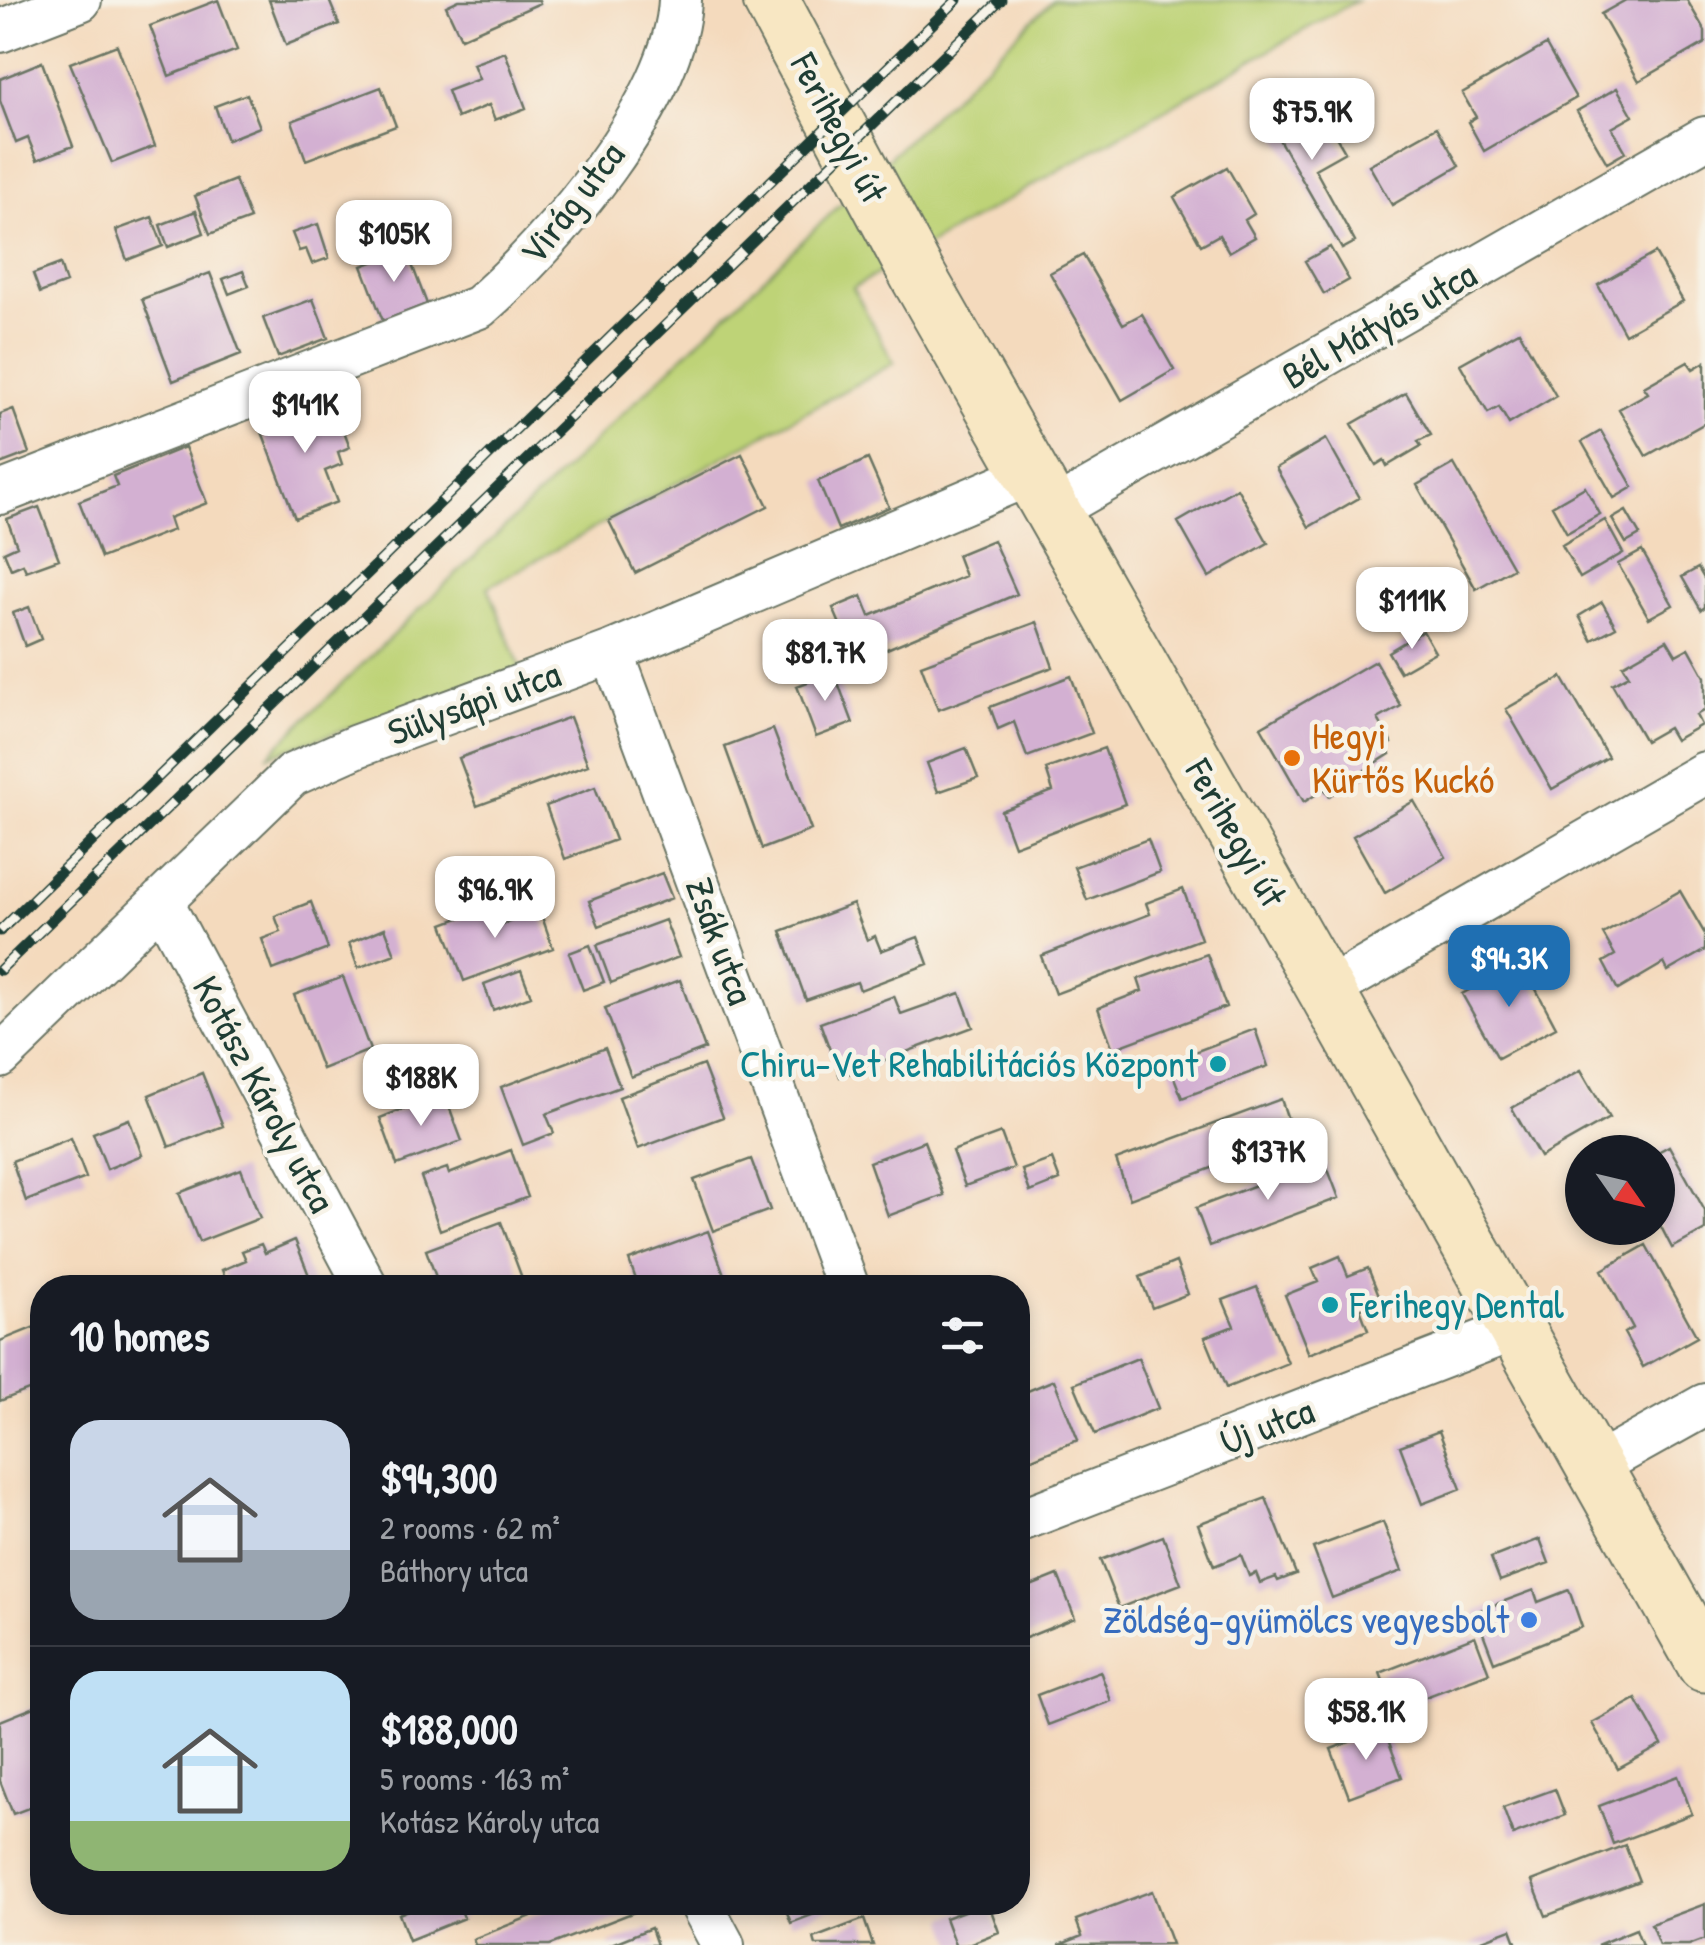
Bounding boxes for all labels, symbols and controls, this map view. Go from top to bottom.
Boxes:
street label: Ferihegyi út [778,43,901,212]
pin: $75.9K [1231,78,1393,163]
text: $75.9K [1272,89,1352,132]
street label: Virág utca [507,130,636,275]
pin: $105K [324,200,464,285]
text: $105K [358,211,430,254]
street label: Bél Mátyás utca [1272,248,1485,401]
pin: $141K [235,371,375,456]
text: $141K [271,382,339,425]
pin: $111K [1342,567,1482,652]
text: $111K [1378,578,1446,621]
pin: $81.7K [744,619,906,704]
text: $81.7K [784,630,866,673]
street label: Sülysápi utca [380,647,567,757]
place label: Hegyi Kürtős Kuckó [1312,709,1494,805]
marker: Hegyi Kürtős Kuckó [1281,747,1303,769]
street label: Ferihegyi út [1173,748,1300,916]
pin: $96.9K [414,856,576,941]
text: $96.9K [457,867,533,910]
street label: Zsák utca [674,870,768,1011]
pin: $94.3K [1428,925,1590,1010]
text: $94.3K [1470,936,1548,979]
street label: Kotász Károly utca [181,966,349,1221]
place label: Chiru-Vet Rehabilitációs Központ [740,1037,1199,1089]
pin: $188K [351,1044,491,1129]
marker: Chiru-Vet Rehabilitációs Központ [1207,1053,1229,1075]
text: $188K [385,1055,457,1098]
pin: $137K [1198,1118,1338,1203]
text: $137K [1231,1129,1305,1172]
north arrow [1565,1135,1675,1245]
map controls [1565,1135,1675,1245]
place label: Ferihegy Dental [1349,1278,1565,1330]
marker: Ferihegy Dental [1319,1294,1341,1316]
text: 10 homes [70,1307,210,1364]
icon: filters [935,1308,990,1363]
street label: Új utca [1212,1383,1321,1467]
text: $94,300 [380,1449,497,1506]
icon: home [150,1460,270,1580]
text: 2 rooms · 62 m² [380,1506,560,1549]
text: Báthory utca [380,1549,528,1592]
place label: Zöldség-gyümölcs vegyesbolt [1103,1593,1510,1645]
marker: Zöldség-gyümölcs vegyesbolt [1518,1609,1540,1631]
pin: $58.1K [1285,1678,1447,1763]
text: $58.1K [1327,1689,1405,1732]
text: $188,000 [380,1700,518,1757]
icon: home [150,1711,270,1831]
text: 5 rooms · 163 m² [380,1757,569,1800]
text: Kotász Károly utca [380,1800,599,1843]

